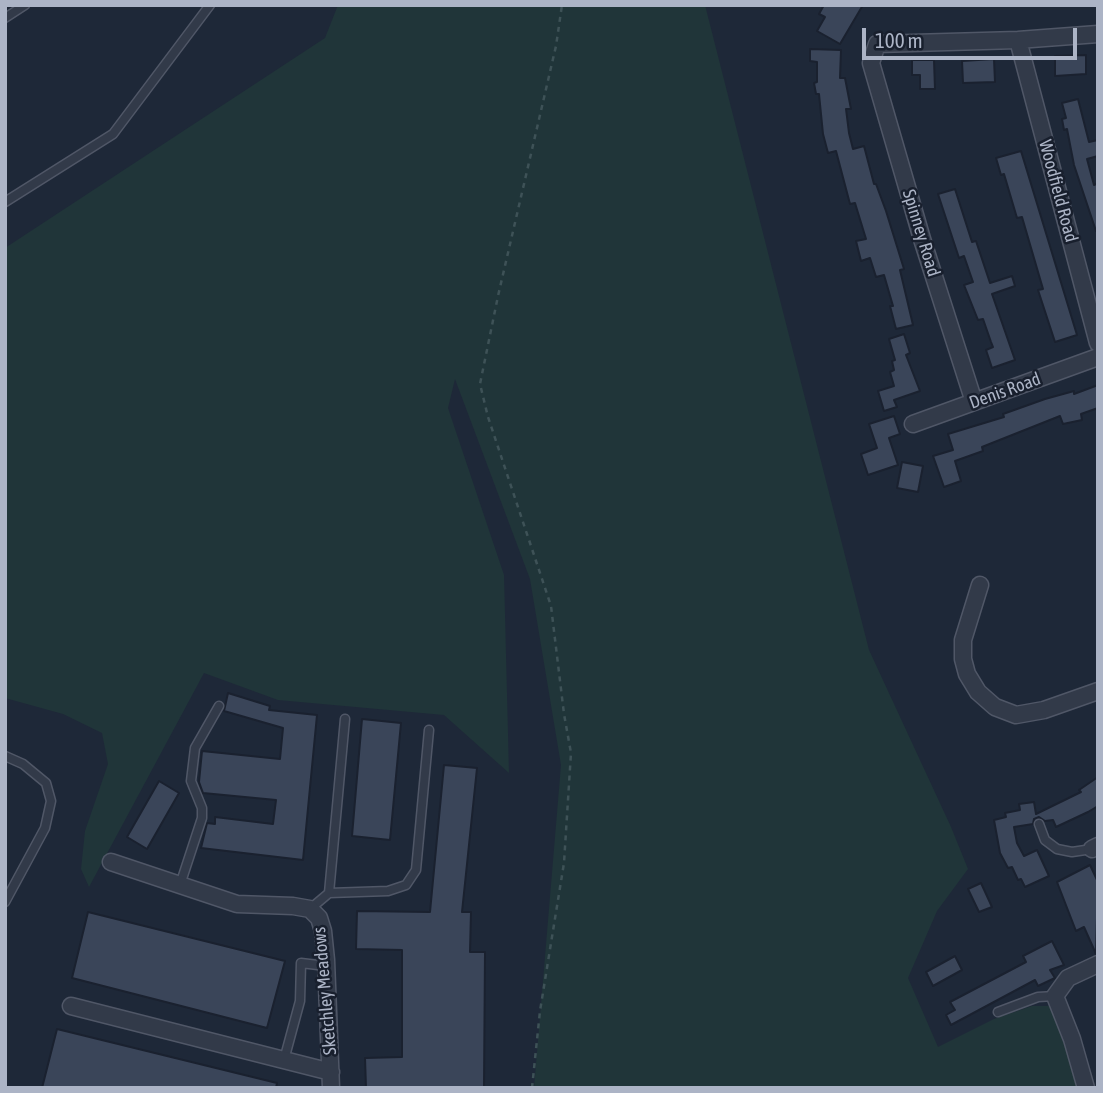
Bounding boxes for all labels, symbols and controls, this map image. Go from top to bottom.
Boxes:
scale bar [865,14,1080,58]
text: 100 m [875,28,923,52]
street label: Woodfield Road [1034,137,1082,245]
street label: Spinney Road [898,187,944,279]
street label: Denis Road [966,368,1044,414]
street label: Sketchley Meadows [309,926,341,1056]

